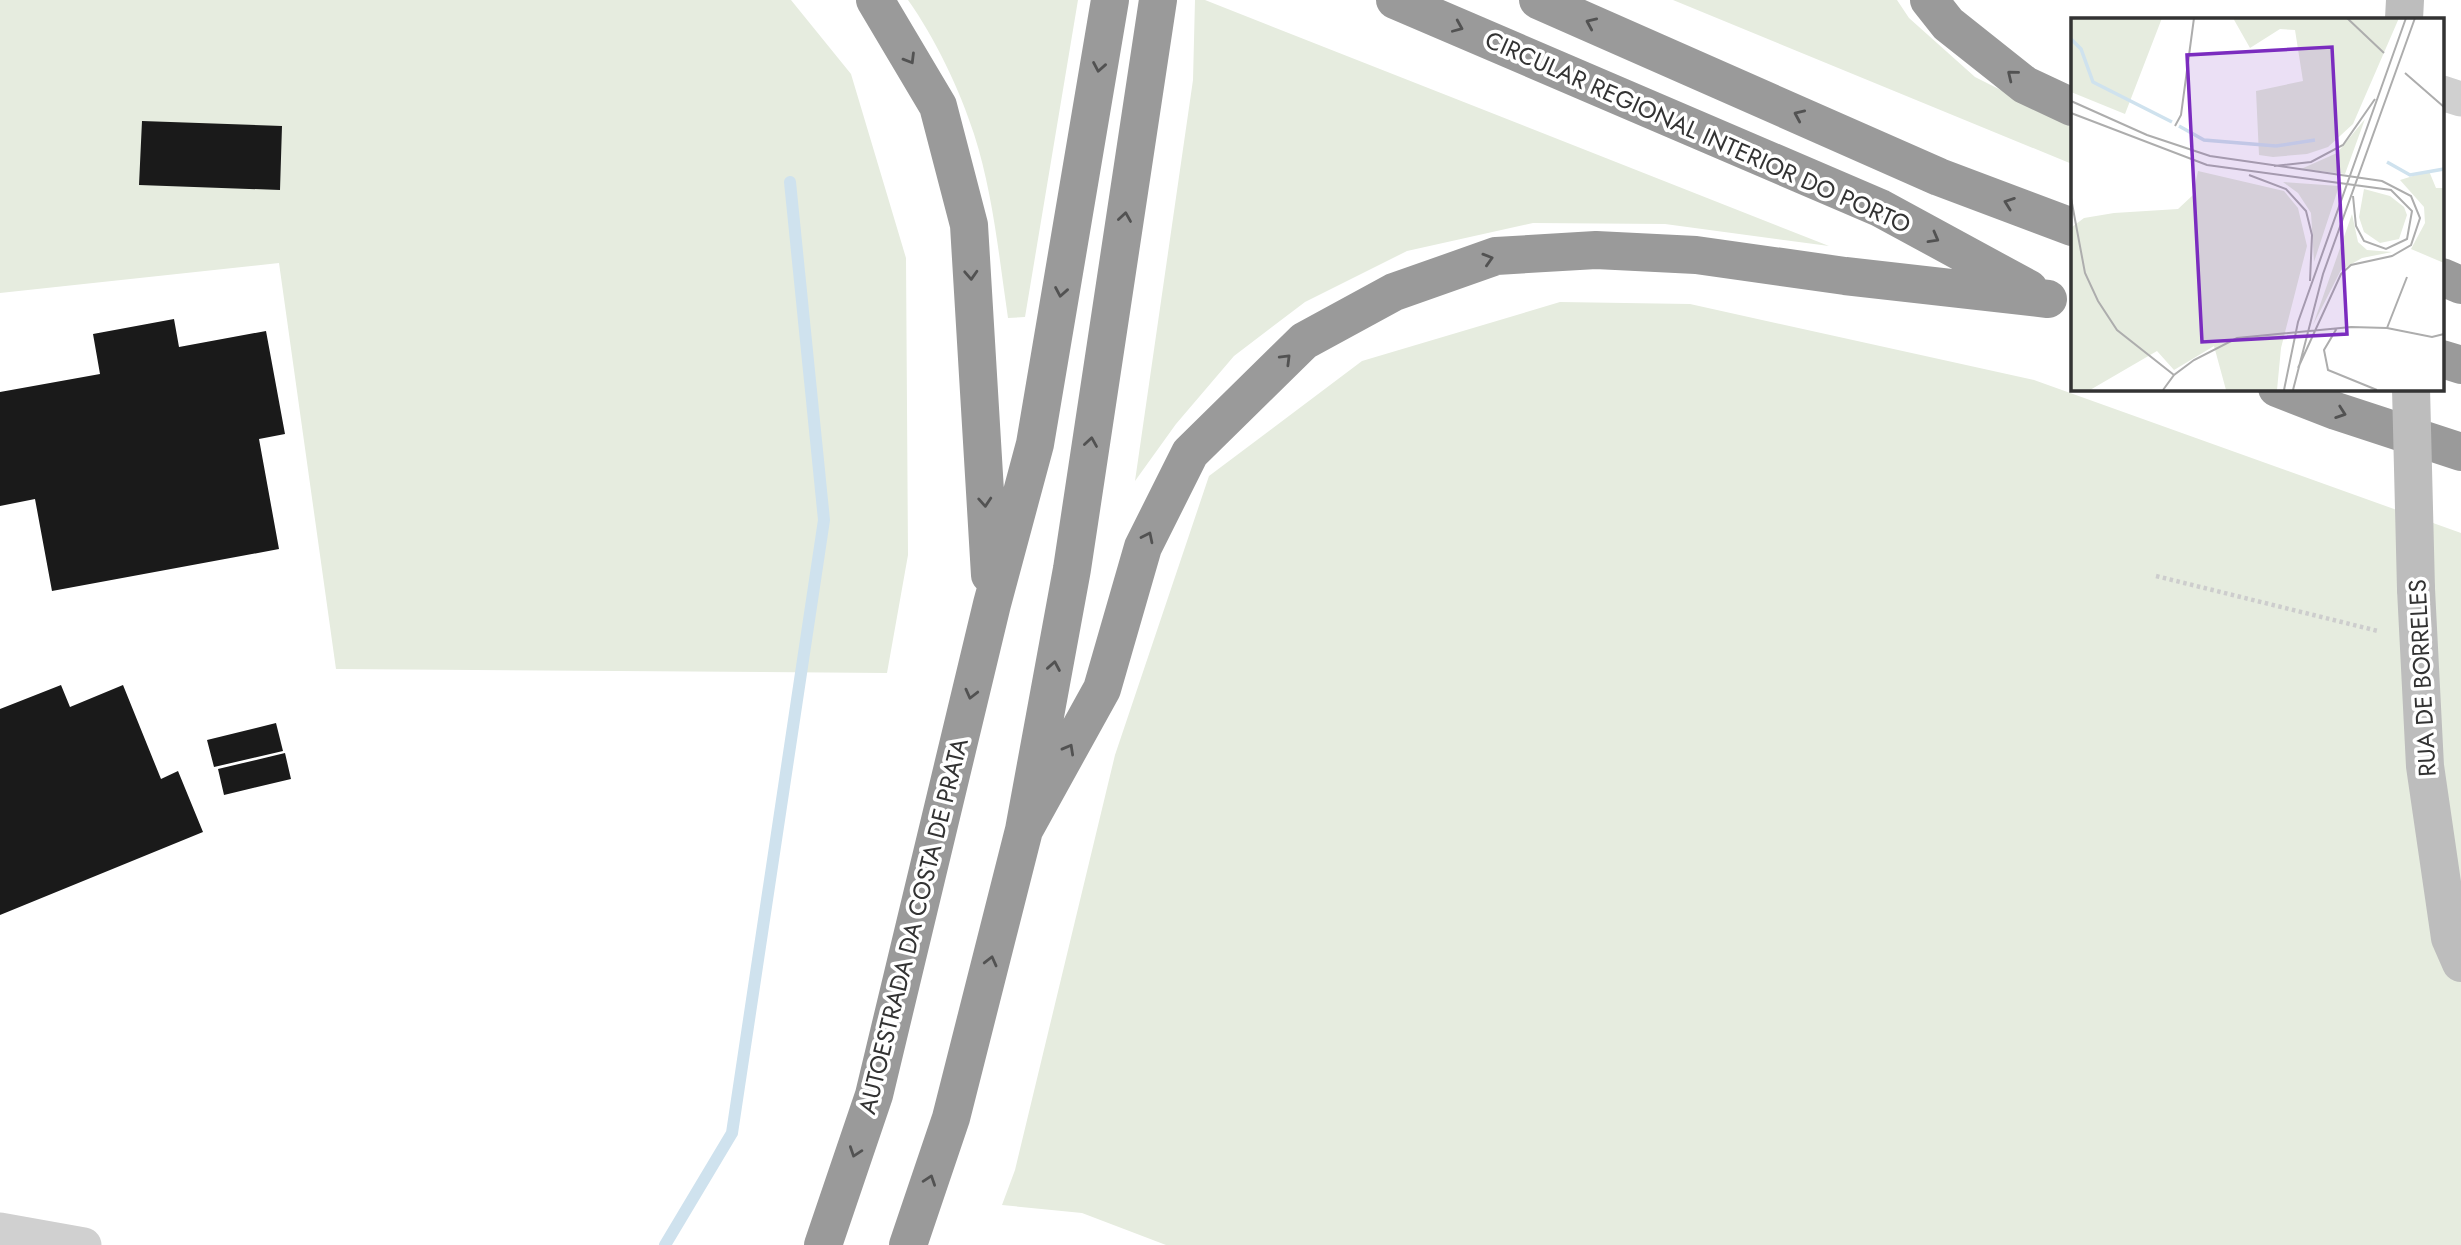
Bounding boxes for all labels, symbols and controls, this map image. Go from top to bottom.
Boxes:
one-way arrow [1586,17,1598,31]
inset map [2071,18,2444,390]
one-way arrow [1450,19,1463,33]
street label: CIRCULAR REGIONAL INTERIOR DO PORTO [1480,22,1916,242]
one-way arrow [902,51,915,64]
one-way arrow [1092,61,1107,73]
one-way arrow [2008,71,2020,84]
one-way arrow [1794,109,1806,123]
one-way arrow [2003,198,2015,212]
one-way arrow [1117,211,1132,223]
one-way arrow [1927,229,1940,243]
one-way arrow [1481,253,1493,268]
one-way arrow [964,269,979,280]
one-way arrow [1054,286,1069,298]
one-way arrow [1277,354,1290,367]
one-way arrow [2335,405,2347,419]
one-way arrow [1083,436,1098,448]
one-way arrow [977,497,992,508]
one-way arrow [1140,532,1154,544]
street label: RUA DE BORRELES [2399,578,2445,778]
one-way arrow [1046,660,1061,672]
one-way arrow [964,688,979,700]
street label: AUTOESTRADA DA COSTA DE PRATA [849,734,977,1118]
one-way arrow [1061,743,1074,756]
one-way arrow [983,955,997,967]
one-way arrow [849,1145,863,1157]
one-way arrow [922,1175,936,1187]

